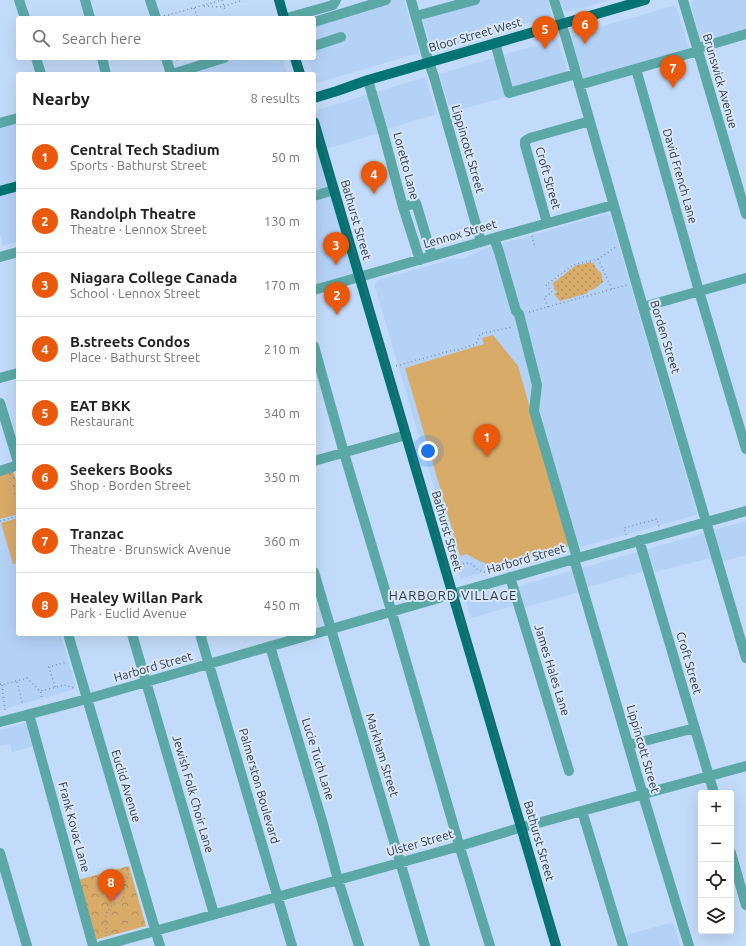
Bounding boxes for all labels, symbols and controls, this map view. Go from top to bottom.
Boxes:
pin: 6 [572,11,598,44]
street label: Bloor Street West [427,15,523,54]
search box [16,16,316,60]
pin: 5 [532,16,558,49]
icon: search [30,27,52,49]
text: Search here [62,30,141,47]
street label: Brunswick Avenue [701,32,740,130]
pin: 7 [660,55,686,88]
text: Nearby [32,89,90,108]
text: 8 results [250,91,300,105]
street label: Lippincott Street [450,103,487,195]
street label: David French Lane [661,127,700,225]
street label: Loretto Lane [391,131,422,201]
text: Central Tech Stadium [70,141,220,158]
street label: Croft Street [533,145,564,211]
text: 1 [41,150,49,164]
text: 50 m [271,150,300,164]
text: Sports · Bathurst Street [70,158,207,172]
pin: 4 [361,161,387,194]
street label: Bathurst Street [339,178,374,262]
text: Randolph Theatre [70,205,196,222]
text: 2 [41,214,49,228]
text: 130 m [264,214,300,228]
street label: Lennox Street [422,217,498,250]
text: Theatre · Lennox Street [70,222,207,236]
pin: 3 [323,232,349,265]
text: Niagara College Canada [70,269,237,286]
text: 3 [41,278,49,292]
text: 170 m [264,278,300,292]
pin: 2 [324,282,350,315]
text: School · Lennox Street [70,286,200,300]
street label: Borden Street [648,299,683,375]
text: B.streets Condos [70,333,190,350]
text: 4 [41,342,49,356]
text: 210 m [264,342,300,356]
text: Place · Bathurst Street [70,350,200,364]
text: EAT BKK [70,397,131,414]
text: 5 [41,406,49,420]
text: 340 m [264,406,300,420]
text: Restaurant [70,414,134,428]
pin: 1 [474,424,500,457]
your location [418,441,438,461]
text: Seekers Books [70,461,173,478]
text: 6 [41,470,49,484]
text: 350 m [264,470,300,484]
text: Shop · Borden Street [70,478,191,492]
street label: Bathurst Street [430,489,465,573]
text: Tranzac [70,525,124,542]
text: 7 [41,534,49,548]
text: 360 m [264,534,300,548]
street label: Harbord Street [485,541,567,576]
text: Theatre · Brunswick Avenue [70,542,231,556]
district label: HARBORD VILLAGE [389,588,517,602]
text: Healey Willan Park [70,589,203,606]
text: 8 [41,598,49,612]
text: 450 m [264,598,300,612]
text: Park · Euclid Avenue [70,606,187,620]
street label: James Hales Lane [532,623,573,717]
street label: Croft Street [674,630,705,696]
street label: Harbord Street [112,649,194,684]
street label: Lippincott Street [625,703,662,795]
street label: Markham Street [364,711,401,799]
street label: Lucie Tuch Lane [300,716,337,801]
street label: Palmerston Boulevard [237,727,282,845]
street label: Jewish Folk Choir Lane [170,733,217,854]
street label: Euclid Avenue [109,748,144,824]
street label: Frank Kovac Lane [56,780,93,873]
map controls [698,790,734,934]
button: + [698,790,734,826]
street label: Bathurst Street [522,799,557,883]
button: − [698,826,734,862]
street label: Ulster Street [385,827,455,858]
button: locate [698,862,734,898]
pin: 8 [98,869,124,902]
button: layers [698,898,734,934]

